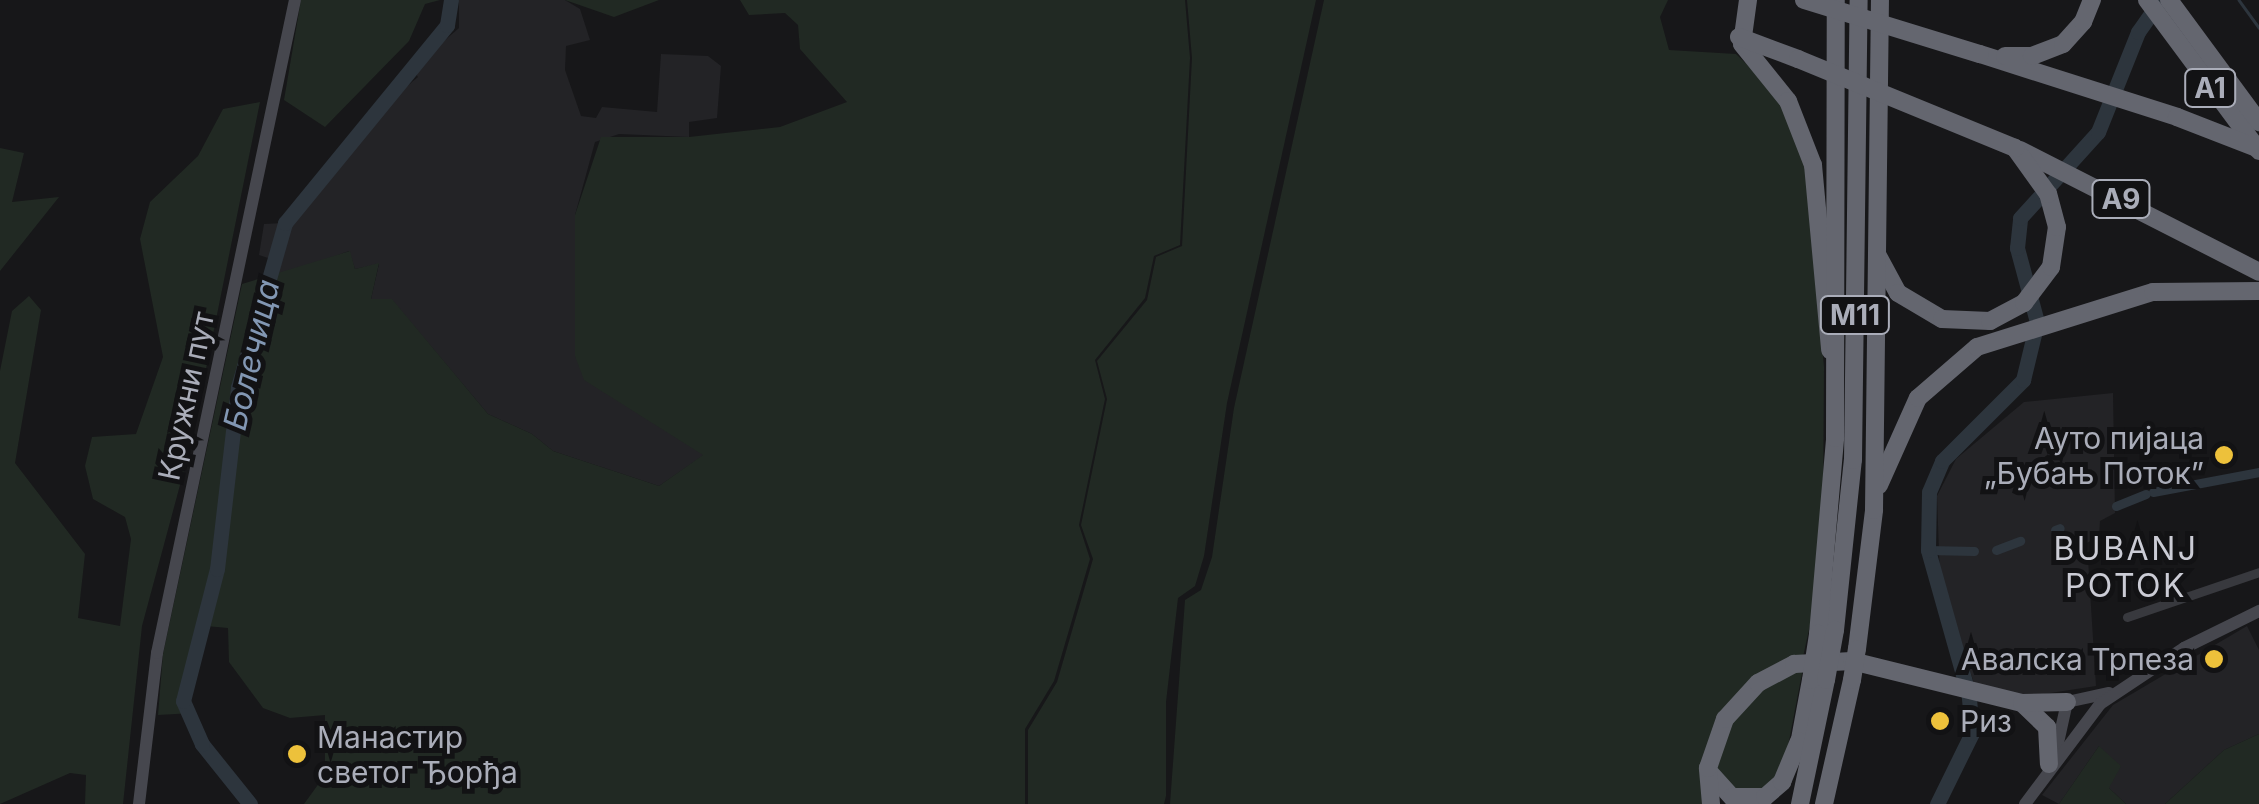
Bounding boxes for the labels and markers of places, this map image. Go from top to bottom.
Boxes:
place label: Ауто пијаца „Бубањ Поток” [1984,420,2204,490]
marker: Ауто пијаца „Бубањ Поток” [2213,444,2235,466]
place label: Авалска Трпеза [1961,641,2194,677]
marker: Авалска Трпеза [2203,648,2225,670]
place label: Риз [1960,703,2012,739]
marker: Риз [1929,710,1951,732]
place label: Манастир светог Ђорђа [317,719,518,790]
marker: Манастир светог Ђорђа [286,743,308,765]

